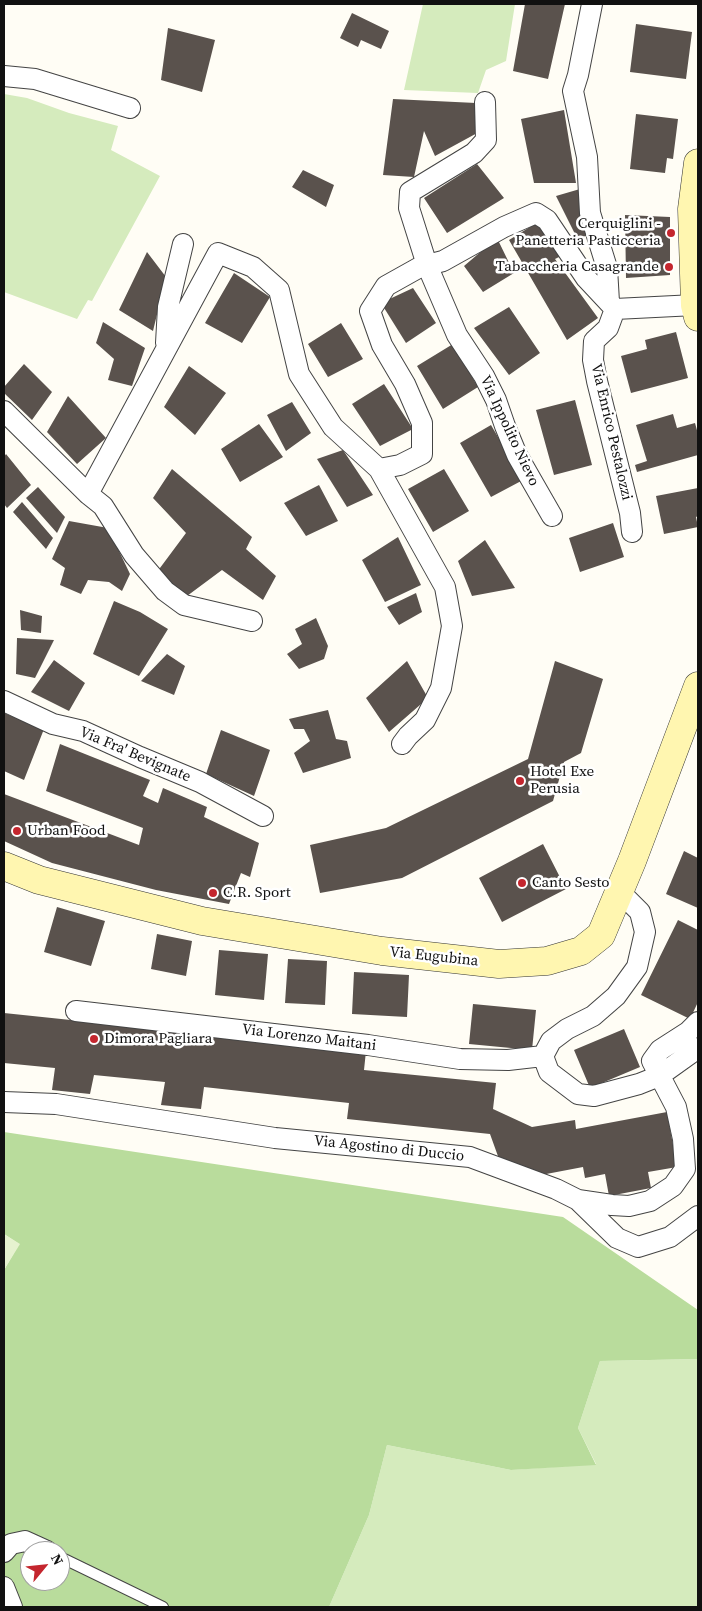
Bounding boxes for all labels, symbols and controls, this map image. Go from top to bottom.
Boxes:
place label: Cerquiglini - Panetteria Pasticceria [515,215,661,250]
marker: Cerquiglini - Panetteria Pasticceria [665,227,677,239]
place label: Tabaccheria Casagrande [496,258,659,276]
marker: Tabaccheria Casagrande [663,261,675,273]
street label: Via Enrico Pestalozzi [587,362,635,502]
street label: Via Ippolito Nievo [476,373,542,489]
street label: Via Fra' Bevignate [77,724,193,786]
place label: Hotel Exe Perusia [530,763,594,798]
marker: Hotel Exe Perusia [514,775,526,787]
place label: Urban Food [27,822,105,840]
marker: Urban Food [11,825,23,837]
place label: Canto Sesto [532,874,610,892]
marker: Canto Sesto [516,877,528,889]
place label: C.R. Sport [223,884,291,902]
marker: C.R. Sport [207,887,219,899]
street label: Via Eugubina [389,943,479,971]
street label: Via Lorenzo Maitani [241,1021,377,1055]
place label: Dimora Pagliara [104,1030,212,1048]
marker: Dimora Pagliara [88,1033,100,1045]
street label: Via Agostino di Duccio [313,1132,465,1166]
north arrow [20,1541,70,1591]
text: N [46,1550,69,1569]

